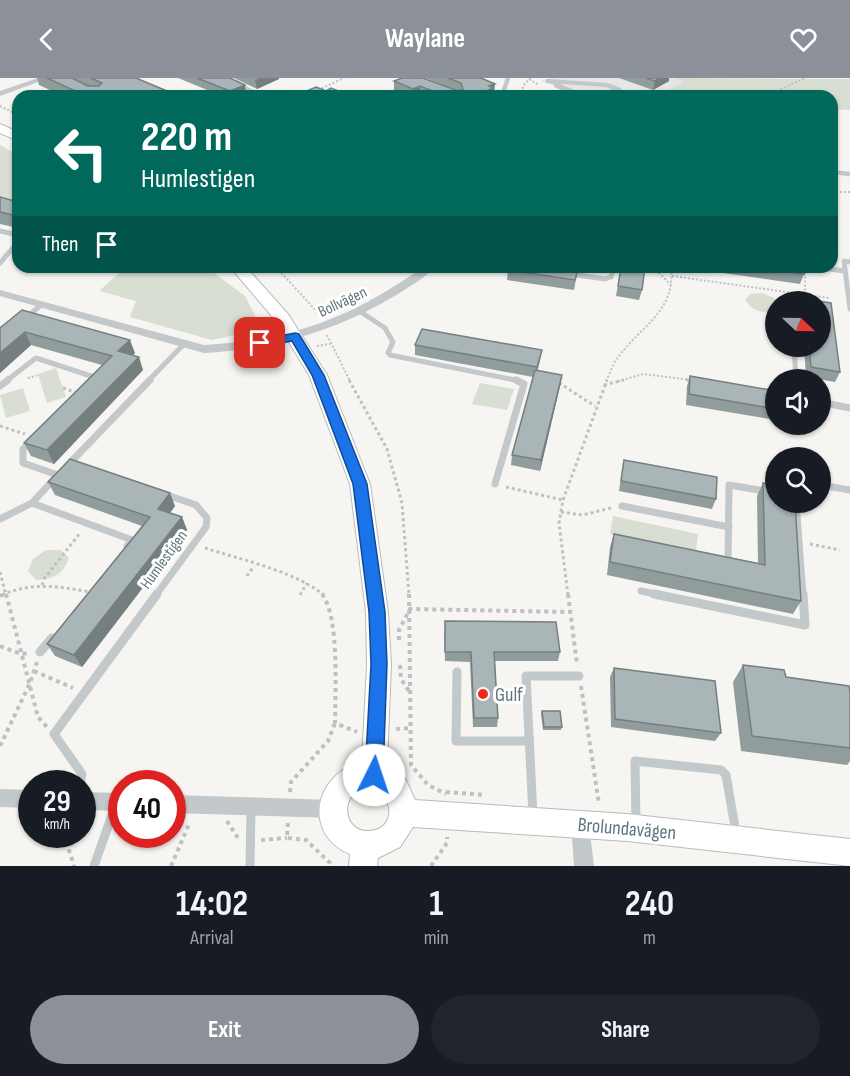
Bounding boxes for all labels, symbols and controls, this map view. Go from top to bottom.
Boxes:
icon: back [30,23,63,56]
text: Waylane [385,23,465,55]
icon: heart [787,23,820,56]
text: 220 m [141,112,232,163]
icon: left [42,114,120,192]
text: Humlestigen [141,163,255,195]
icon: arrive [90,228,123,261]
text: Then [42,231,78,258]
street label: Bollvägen [315,283,370,322]
north arrow [765,291,831,357]
map controls [765,291,831,513]
pin [234,317,285,368]
icon: arrive [243,326,276,359]
button: sound [765,369,831,435]
button: search [765,447,831,513]
street label: Humlestigen [137,527,192,593]
place label: Gulf [495,683,523,707]
marker: Gulf [476,687,490,701]
position arrow [342,743,406,807]
speed limit sign: 40 [108,770,186,848]
text: 29 [43,784,71,820]
street label: Brolundavägen [577,813,677,845]
text: km/h [44,815,70,834]
text: 14:02 [176,883,248,926]
text: 1 [429,883,443,926]
text: 240 [625,883,674,926]
text: Arrival [190,926,233,950]
text: min [424,926,449,950]
text: m [643,926,656,950]
button: Exit [30,995,419,1064]
button: Share [431,995,820,1064]

